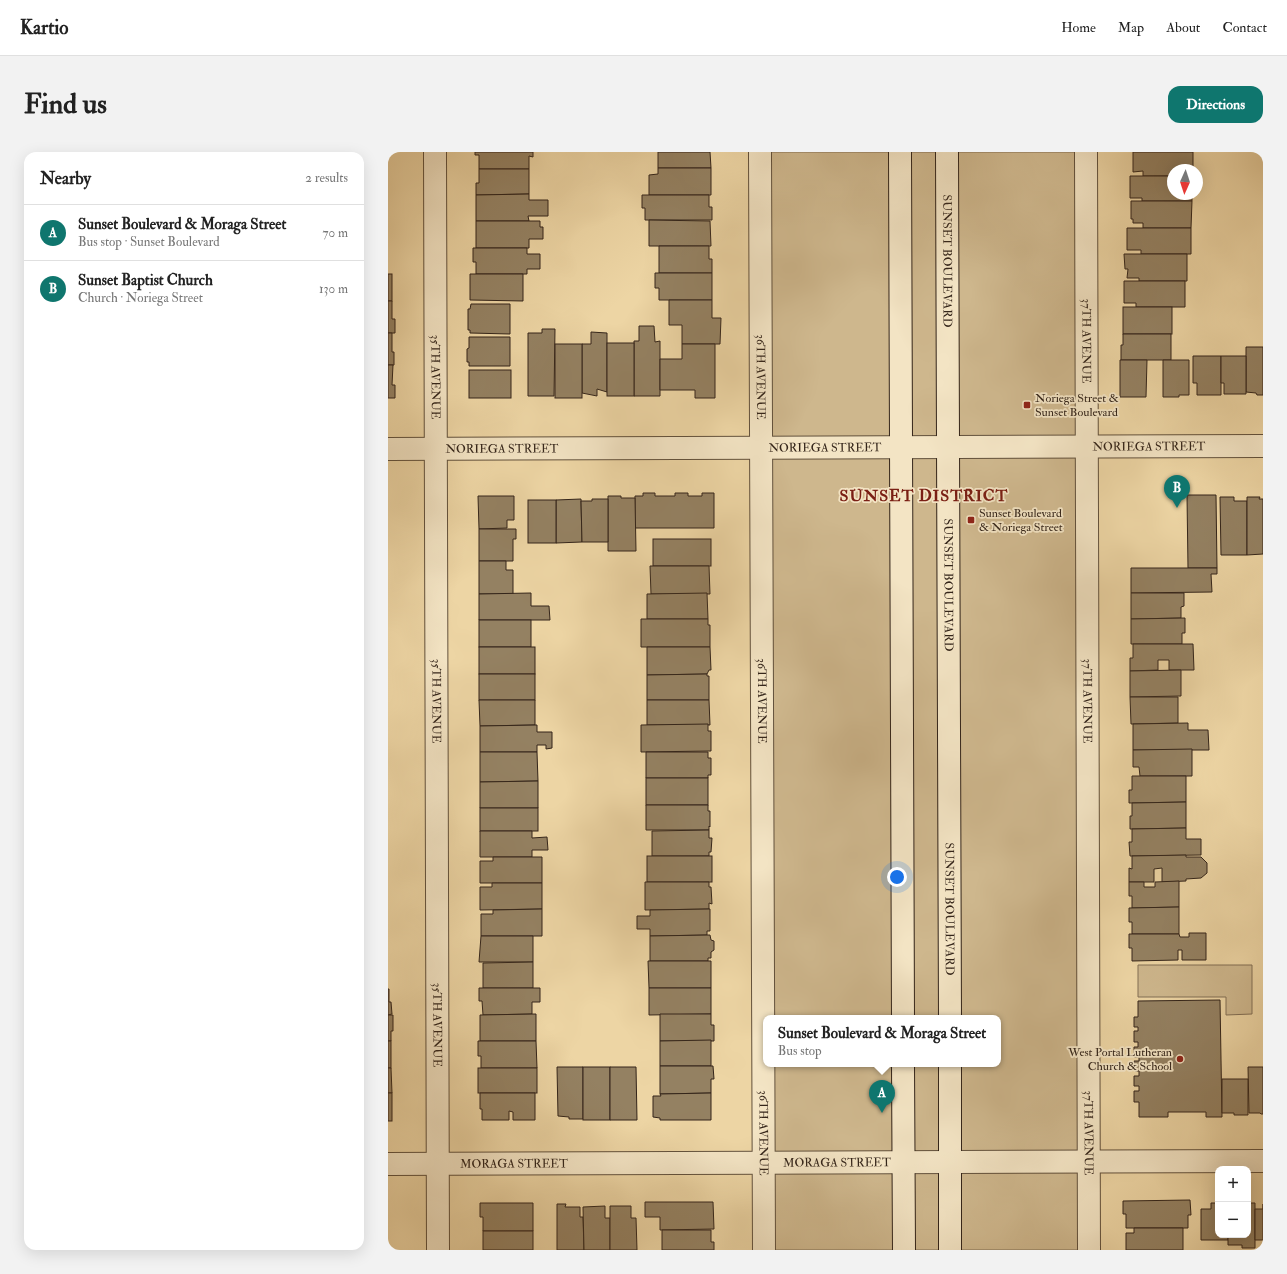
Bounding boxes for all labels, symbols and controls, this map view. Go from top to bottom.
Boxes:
text: Kartio [20,16,68,40]
text: Home [1061,19,1096,36]
text: Map [1118,19,1144,36]
text: About [1166,19,1200,36]
text: Contact [1222,19,1267,36]
button: Directions [1168,86,1263,123]
text: Find us [24,87,107,122]
north arrow [1167,164,1203,200]
text: Nearby [40,168,91,189]
text: 2 results [305,170,348,186]
street label: SUNSET BOULEVARD [939,194,955,328]
text: Sunset Boulevard & Moraga Street [78,215,286,234]
text: A [49,225,57,241]
text: 70 m [323,225,348,241]
text: Bus stop · Sunset Boulevard [78,234,220,250]
text: Sunset Baptist Church [78,271,213,290]
text: B [49,281,57,297]
text: 130 m [319,281,348,297]
text: Church · Noriega Street [78,290,203,306]
street label: 37TH AVENUE [1078,299,1094,384]
street label: 36TH AVENUE [753,334,768,420]
street label: 35TH AVENUE [427,335,443,420]
place label: Noriega Street & Sunset Boulevard [1035,391,1119,420]
marker: Noriega Street & Sunset Boulevard [1022,400,1032,410]
street label: NORIEGA STREET [1092,439,1206,455]
street label: NORIEGA STREET [768,440,882,456]
street label: NORIEGA STREET [445,441,559,457]
pin: B [1164,475,1190,508]
district label: SUNSET DISTRICT [840,486,1009,506]
place label: Sunset Boulevard & Noriega Street [979,506,1063,535]
marker: Sunset Boulevard & Noriega Street [966,515,976,525]
street label: SUNSET BOULEVARD [940,518,956,652]
street label: 36TH AVENUE [754,658,769,744]
street label: 35TH AVENUE [428,659,444,744]
street label: 37TH AVENUE [1079,659,1095,744]
street label: SUNSET BOULEVARD [941,842,957,976]
your location [887,867,907,887]
street label: 35TH AVENUE [429,983,445,1068]
popup [763,1015,1001,1067]
text: Sunset Boulevard & Moraga Street [778,1024,986,1043]
text: Bus stop [778,1043,822,1059]
place label: West Portal Lutheran Church & School [1067,1045,1172,1074]
marker: West Portal Lutheran Church & School [1175,1054,1185,1064]
pin: A [869,1080,895,1113]
street label: 36TH AVENUE [755,1090,771,1176]
street label: 37TH AVENUE [1081,1091,1096,1176]
street label: MORAGA STREET [783,1155,891,1171]
street label: MORAGA STREET [460,1156,568,1172]
map controls [1215,1166,1251,1238]
button: + [1215,1166,1251,1202]
button: − [1215,1202,1251,1238]

